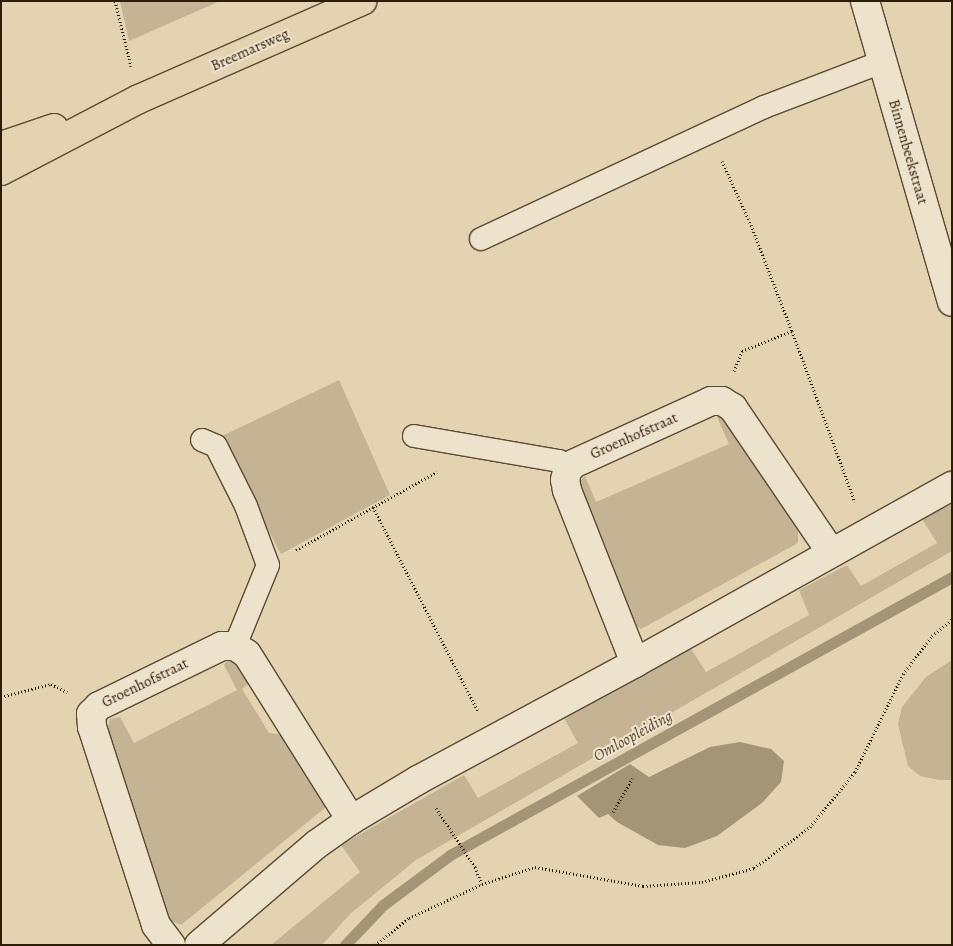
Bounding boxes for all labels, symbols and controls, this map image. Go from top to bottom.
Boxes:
street label: Breemarsweg [208,25,292,75]
street label: Binnenbeekstraat [884,97,932,207]
street label: Groenhofstraat [588,409,680,463]
street label: Groenhofstraat [99,654,191,712]
water label: Omloopleiding [590,706,676,766]

